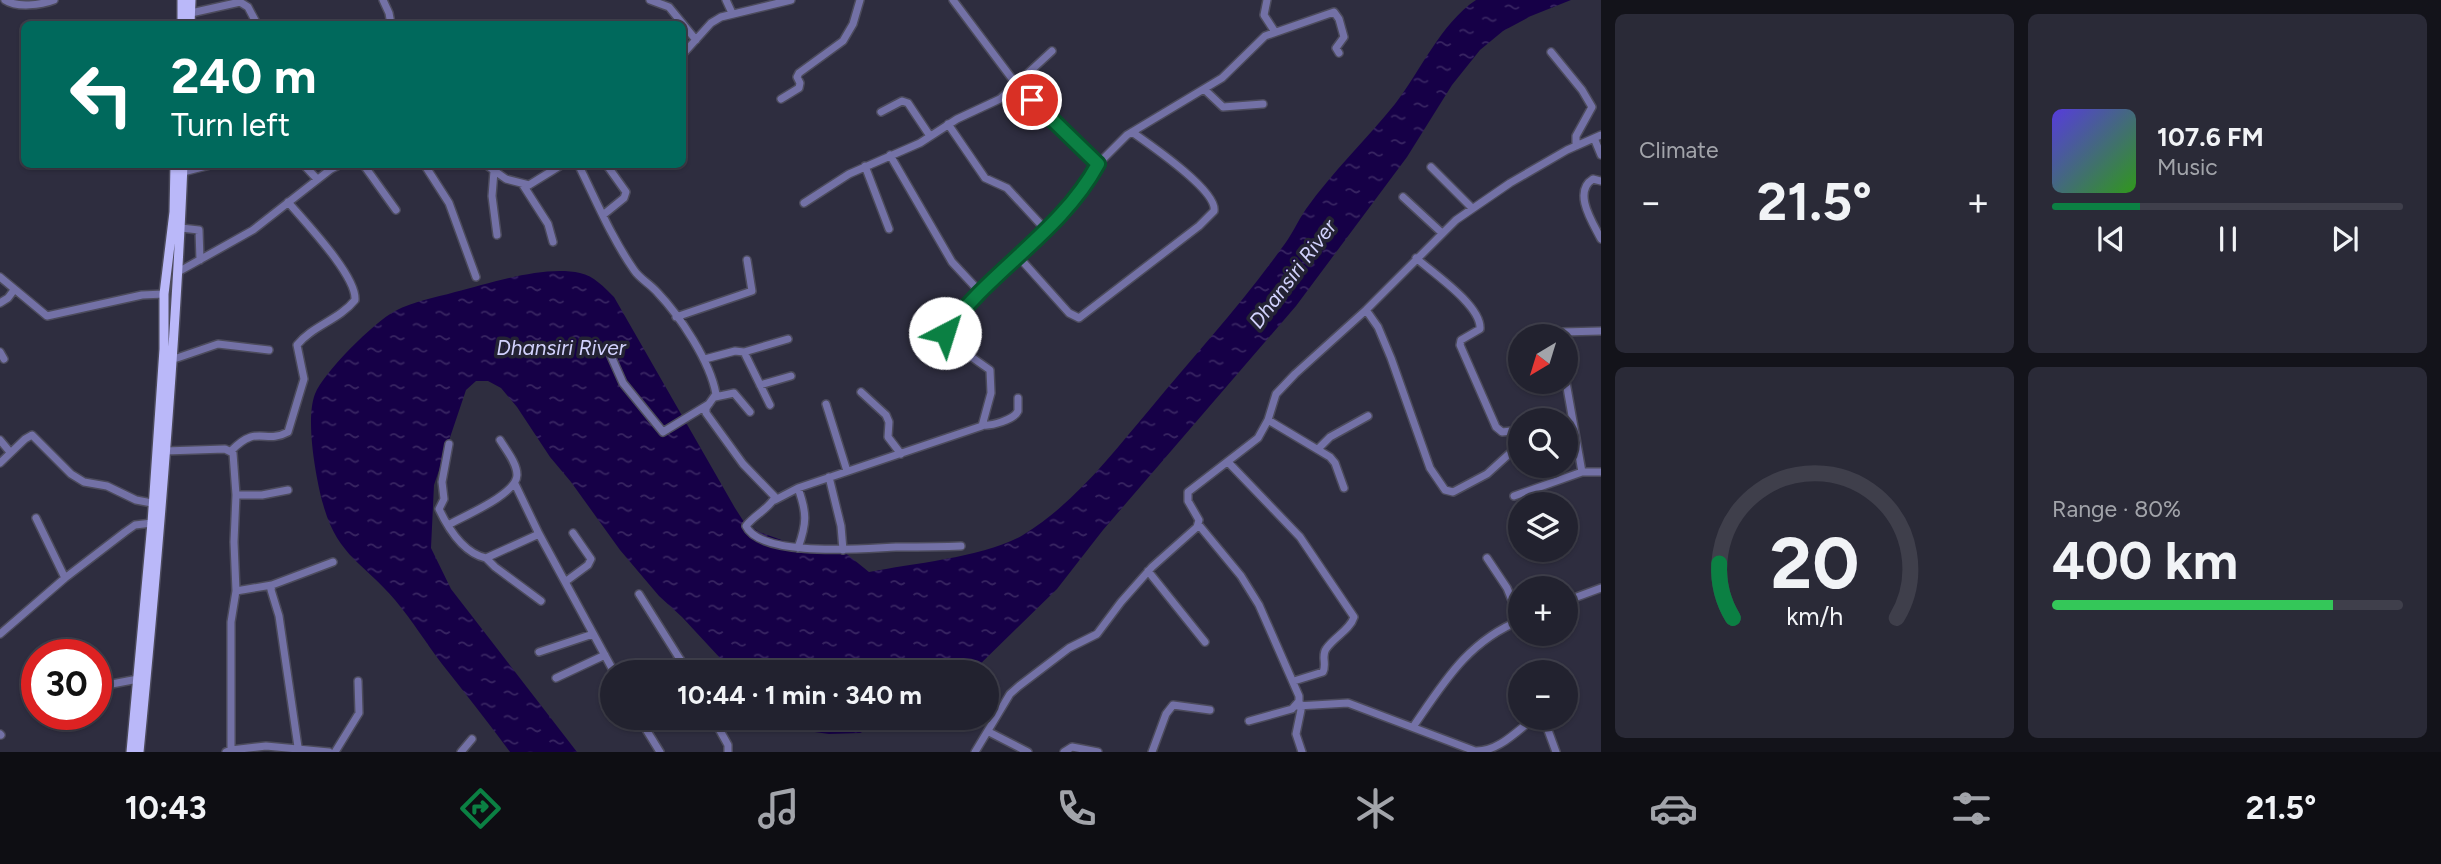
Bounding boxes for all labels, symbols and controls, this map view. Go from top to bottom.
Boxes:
text: 240 m [171,46,317,105]
icon: left [56,49,147,140]
pin [1002,70,1062,130]
icon: arrive [1013,81,1051,119]
text: Turn left [171,106,290,144]
text: 107.6 FM [2157,121,2264,153]
text: Climate [1639,136,1718,164]
text: Music [2157,153,2218,181]
text: 21.5° [1757,171,1872,233]
text: − [1639,179,1663,225]
text: + [1966,179,1990,225]
water label: Dhansiri River [1244,214,1342,333]
icon: previous [2092,220,2130,258]
icon: pause [2209,220,2247,258]
icon: next [2326,220,2364,258]
position arrow [908,296,982,370]
north arrow [1508,324,1578,394]
map controls [1508,324,1578,730]
water label: Dhansiri River [496,335,627,360]
button: search [1508,408,1578,478]
button: layers [1508,492,1578,562]
text: Range · 80% [2052,495,2181,523]
text: 20 [1770,520,1859,607]
text: 400 km [2052,530,2238,592]
button: + [1508,576,1578,646]
text: km/h [1786,601,1843,631]
speed limit sign: 30 [21,639,112,730]
button: − [1508,660,1578,730]
text: 10:44 · 1 min · 340 m [677,679,922,711]
icon: directions [456,784,505,833]
icon: music [754,784,803,833]
icon: phone [1052,784,1101,833]
icon: climate [1351,784,1400,833]
icon: car [1649,784,1698,833]
icon: filters [1947,784,1996,833]
text: 10:43 [125,789,207,827]
text: 21.5° [2246,789,2316,827]

